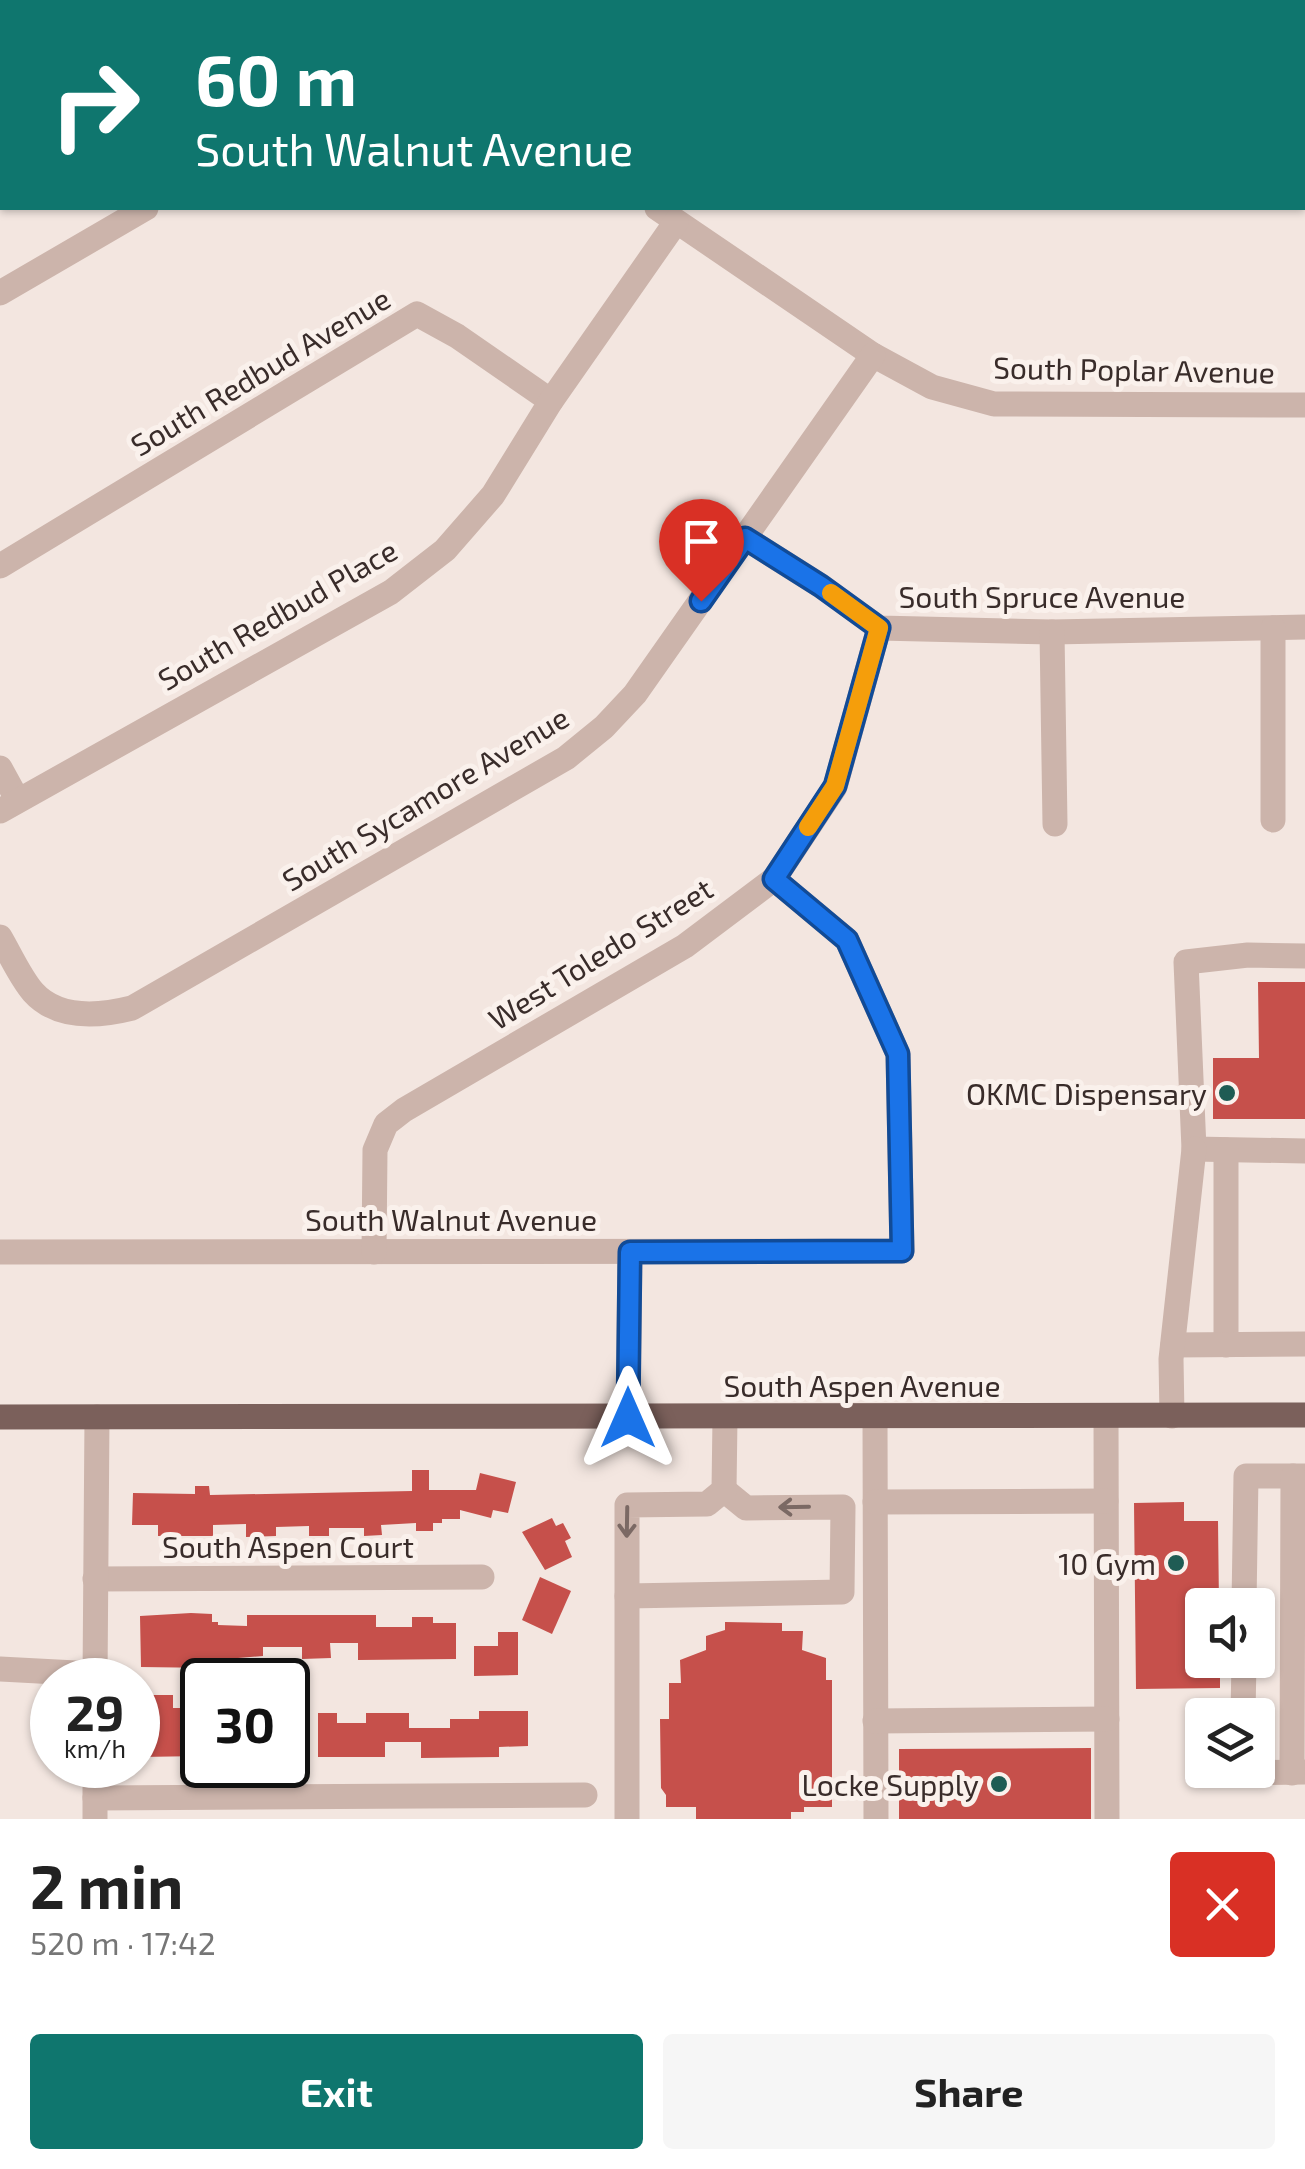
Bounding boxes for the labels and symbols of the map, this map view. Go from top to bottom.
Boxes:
street label: South Redbud Avenue [124,279,396,463]
street label: South Poplar Avenue [993,349,1275,389]
pin [659,499,744,602]
street label: South Redbud Place [151,531,403,697]
street label: South Spruce Avenue [899,578,1185,614]
street label: South Sycamore Avenue [275,698,575,898]
street label: West Toledo Street [481,870,719,1036]
place label: OKMC Dispensary [966,1075,1207,1111]
marker: OKMC Dispensary [1216,1082,1238,1104]
street label: South Walnut Avenue [305,1201,597,1237]
position arrow [576,1366,680,1470]
street label: South Aspen Avenue [723,1367,1001,1403]
one-way arrow [779,1498,812,1516]
one-way arrow [618,1506,636,1538]
street label: South Aspen Court [162,1528,414,1564]
place label: 10 Gym [1058,1545,1156,1581]
marker: 10 Gym [1165,1552,1187,1574]
speed limit sign: 30 [180,1658,310,1788]
place label: Locke Supply [801,1766,979,1802]
marker: Locke Supply [988,1773,1010,1795]

